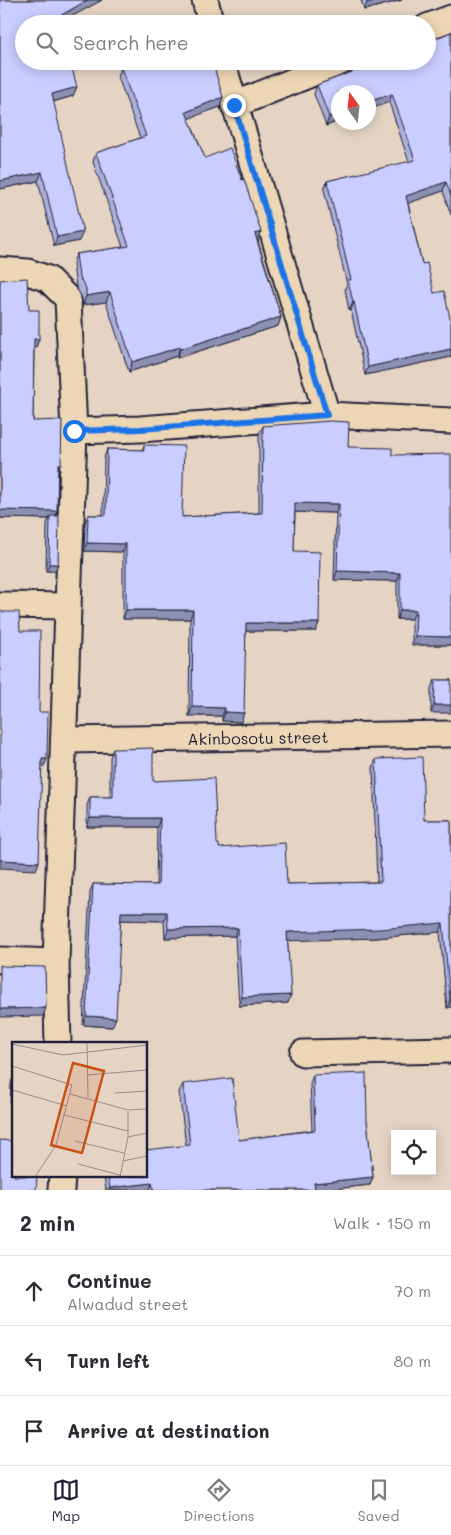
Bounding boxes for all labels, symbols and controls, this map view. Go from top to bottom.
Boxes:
search box [15,15,436,70]
icon: search [33,29,61,57]
text: Search here [73,30,189,55]
north arrow [331,85,376,130]
route end [223,94,246,117]
route start [63,420,86,443]
street label: Akinbosotu street [187,725,329,749]
inset map [12,1042,148,1178]
map controls [391,1130,436,1175]
button: locate [391,1130,436,1175]
text: 2 min [20,1209,75,1236]
text: Walk · 150 m [333,1212,431,1233]
text: Continue [67,1268,152,1293]
icon: ahead [20,1277,48,1305]
text: 70 m [394,1280,431,1301]
text: Alwadud street [67,1293,188,1314]
icon: left [20,1347,48,1375]
text: Turn left [67,1348,150,1373]
text: 80 m [394,1350,431,1371]
icon: arrive [20,1417,48,1445]
text: Arrive at destination [67,1418,270,1443]
tab: Map [52,1476,80,1525]
tab: Directions [183,1476,255,1525]
tab: Saved [358,1476,399,1525]

